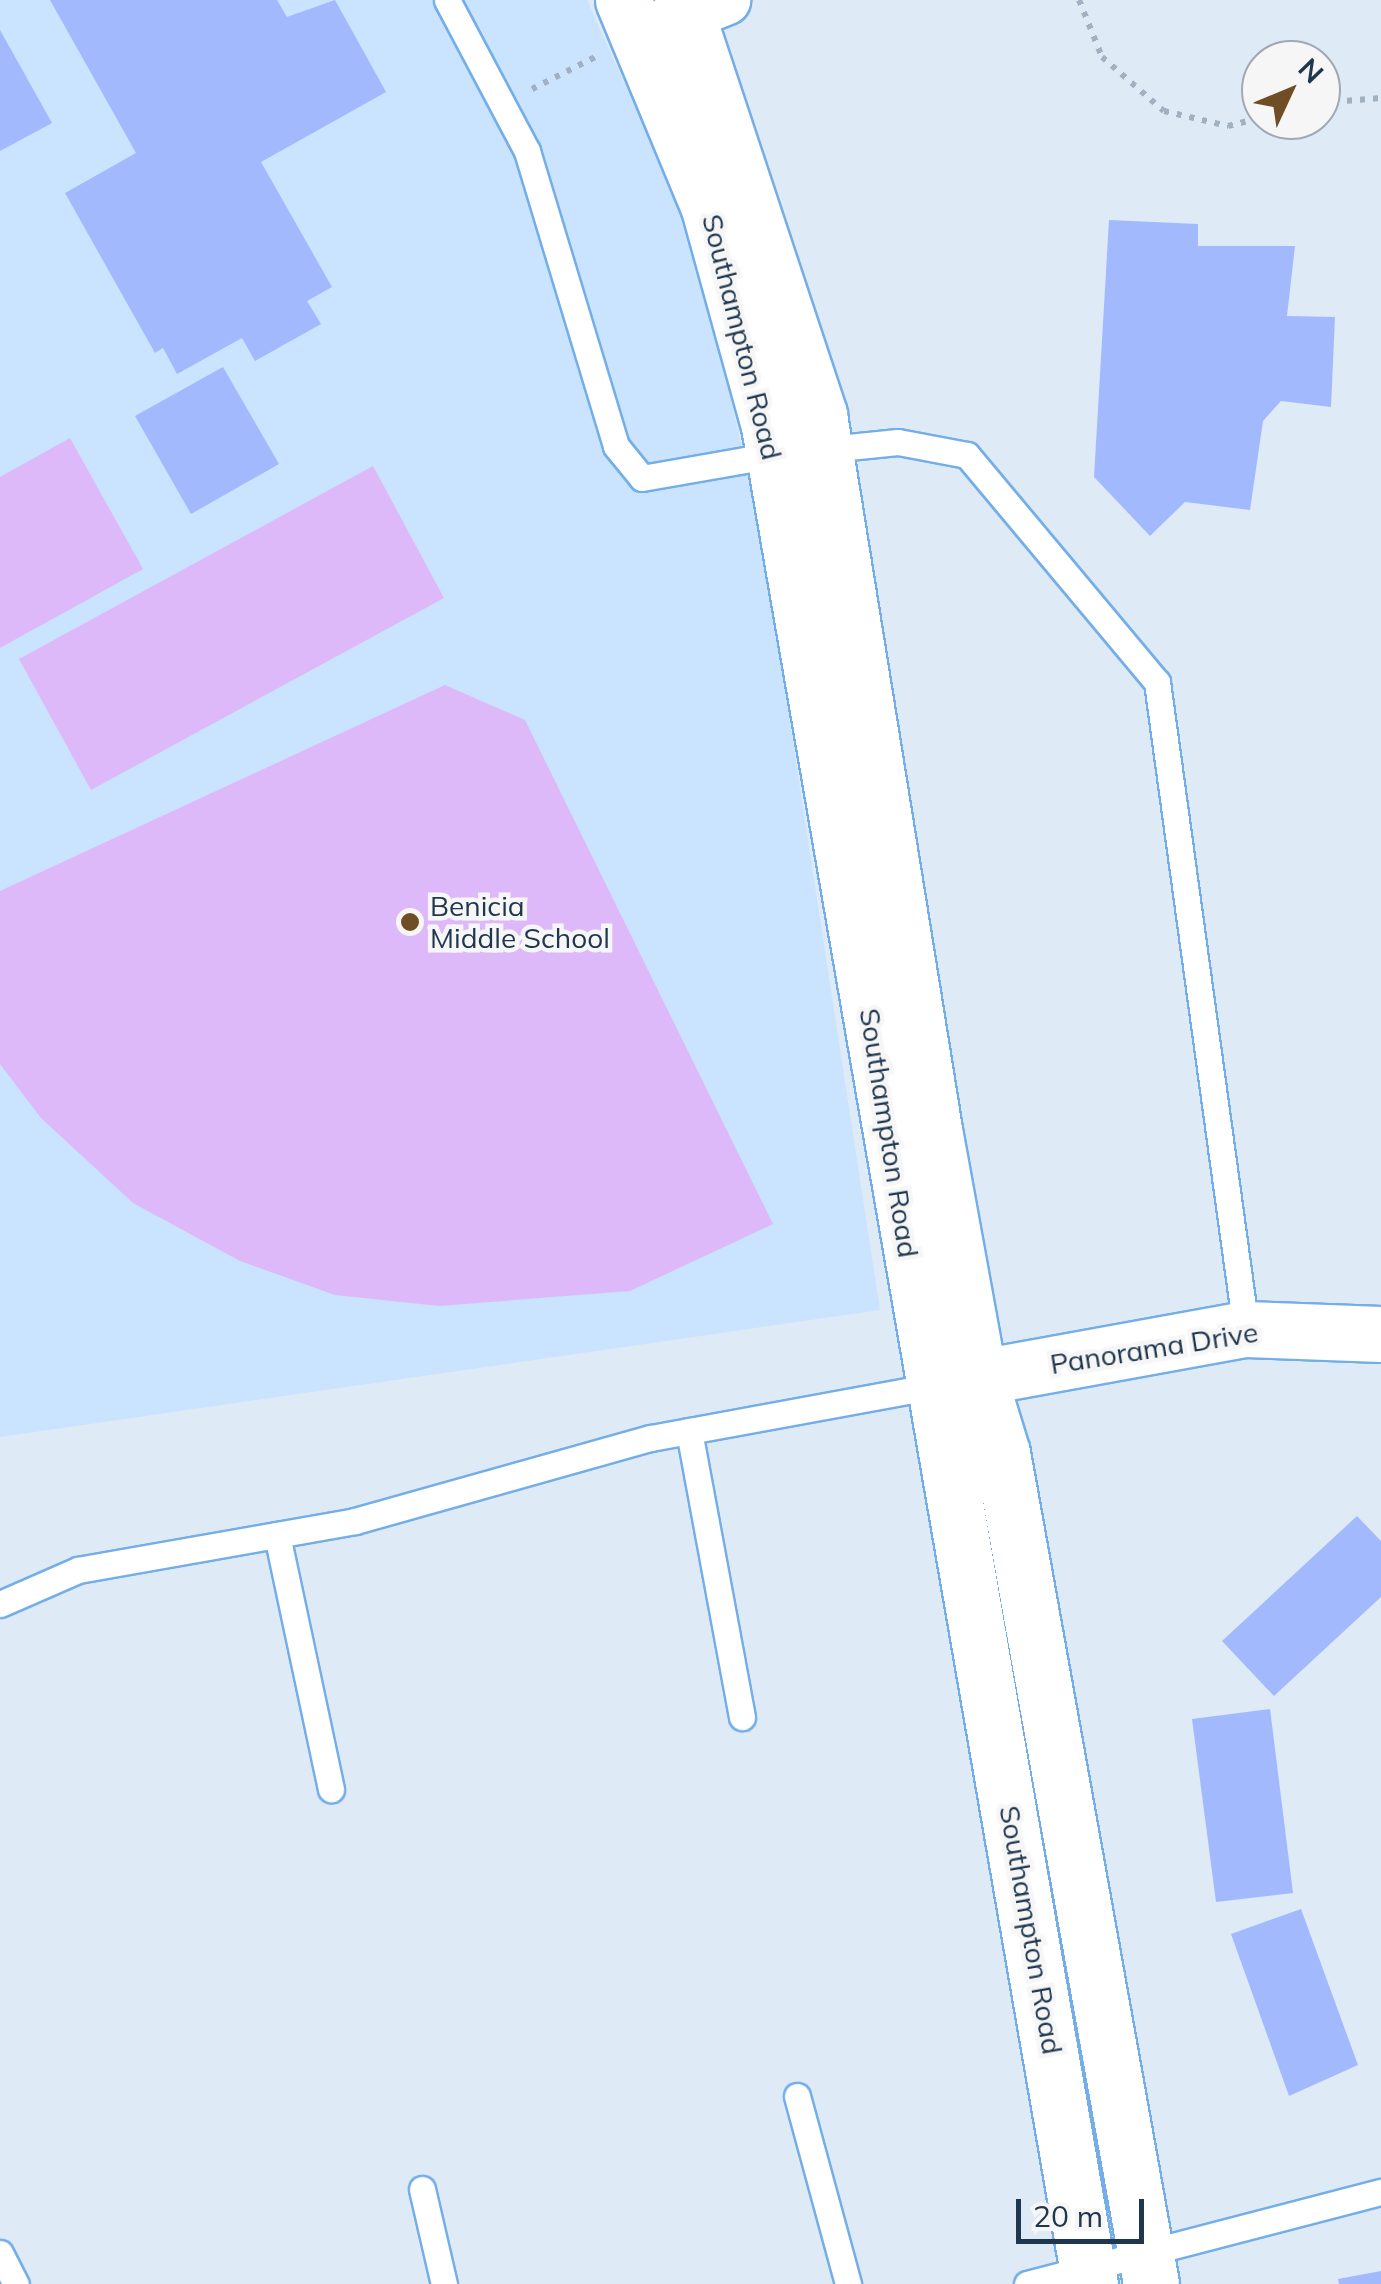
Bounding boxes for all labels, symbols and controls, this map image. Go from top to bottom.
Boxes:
north arrow [1241,40,1341,140]
text: N [1292,50,1331,90]
street label: Southampton Road [695,211,789,463]
place label: Benicia Middle School [430,889,610,955]
marker: Benicia Middle School [399,911,421,933]
street label: Southampton Road [853,1006,925,1260]
street label: Panorama Drive [1048,1315,1260,1381]
street label: Southampton Road [993,1803,1069,2057]
scale bar [1021,2179,1148,2241]
text: 20 m [1033,2197,1103,2235]

